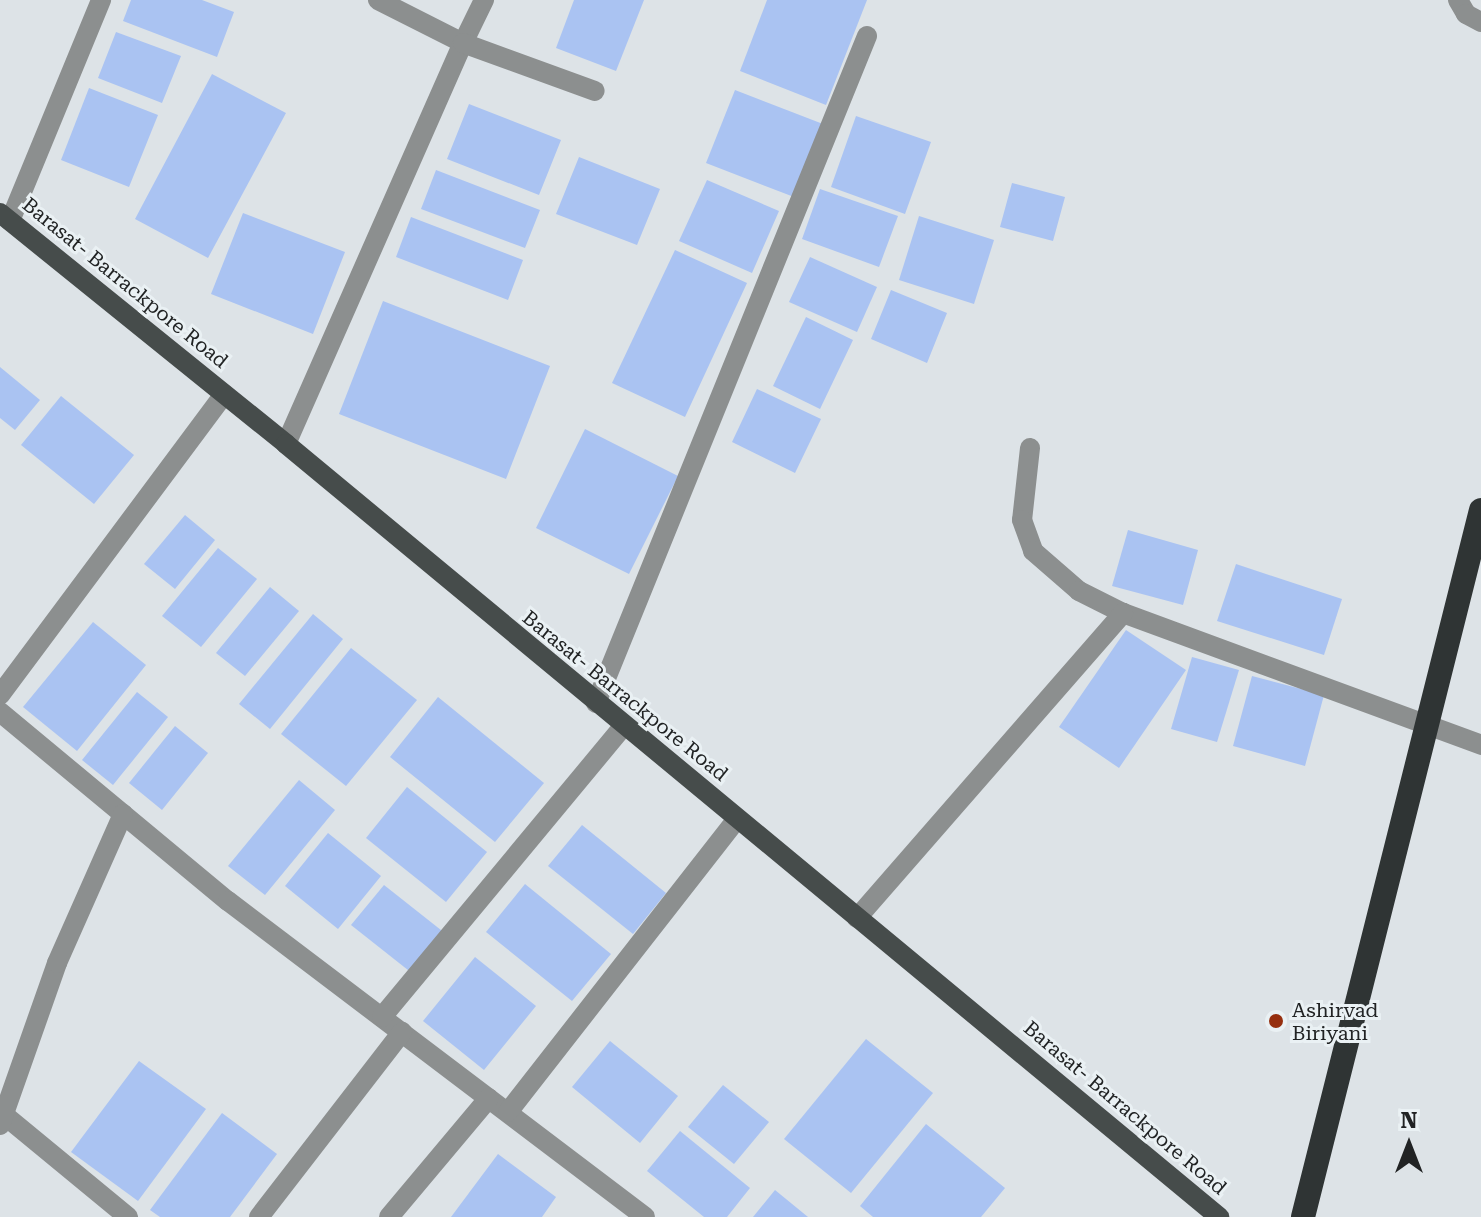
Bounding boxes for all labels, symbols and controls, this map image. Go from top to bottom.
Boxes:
street label: Barasat- Barrackpore Road [17,193,233,373]
street label: Barasat- Barrackpore Road [517,606,733,786]
place label: Ashirvad Biriyani [1292,998,1378,1045]
marker: Ashirvad Biriyani [1267,1012,1285,1030]
street label: Barasat- Barrackpore Road [1019,1016,1231,1200]
north arrow [1369,1105,1449,1185]
text: N [1401,1108,1417,1133]

